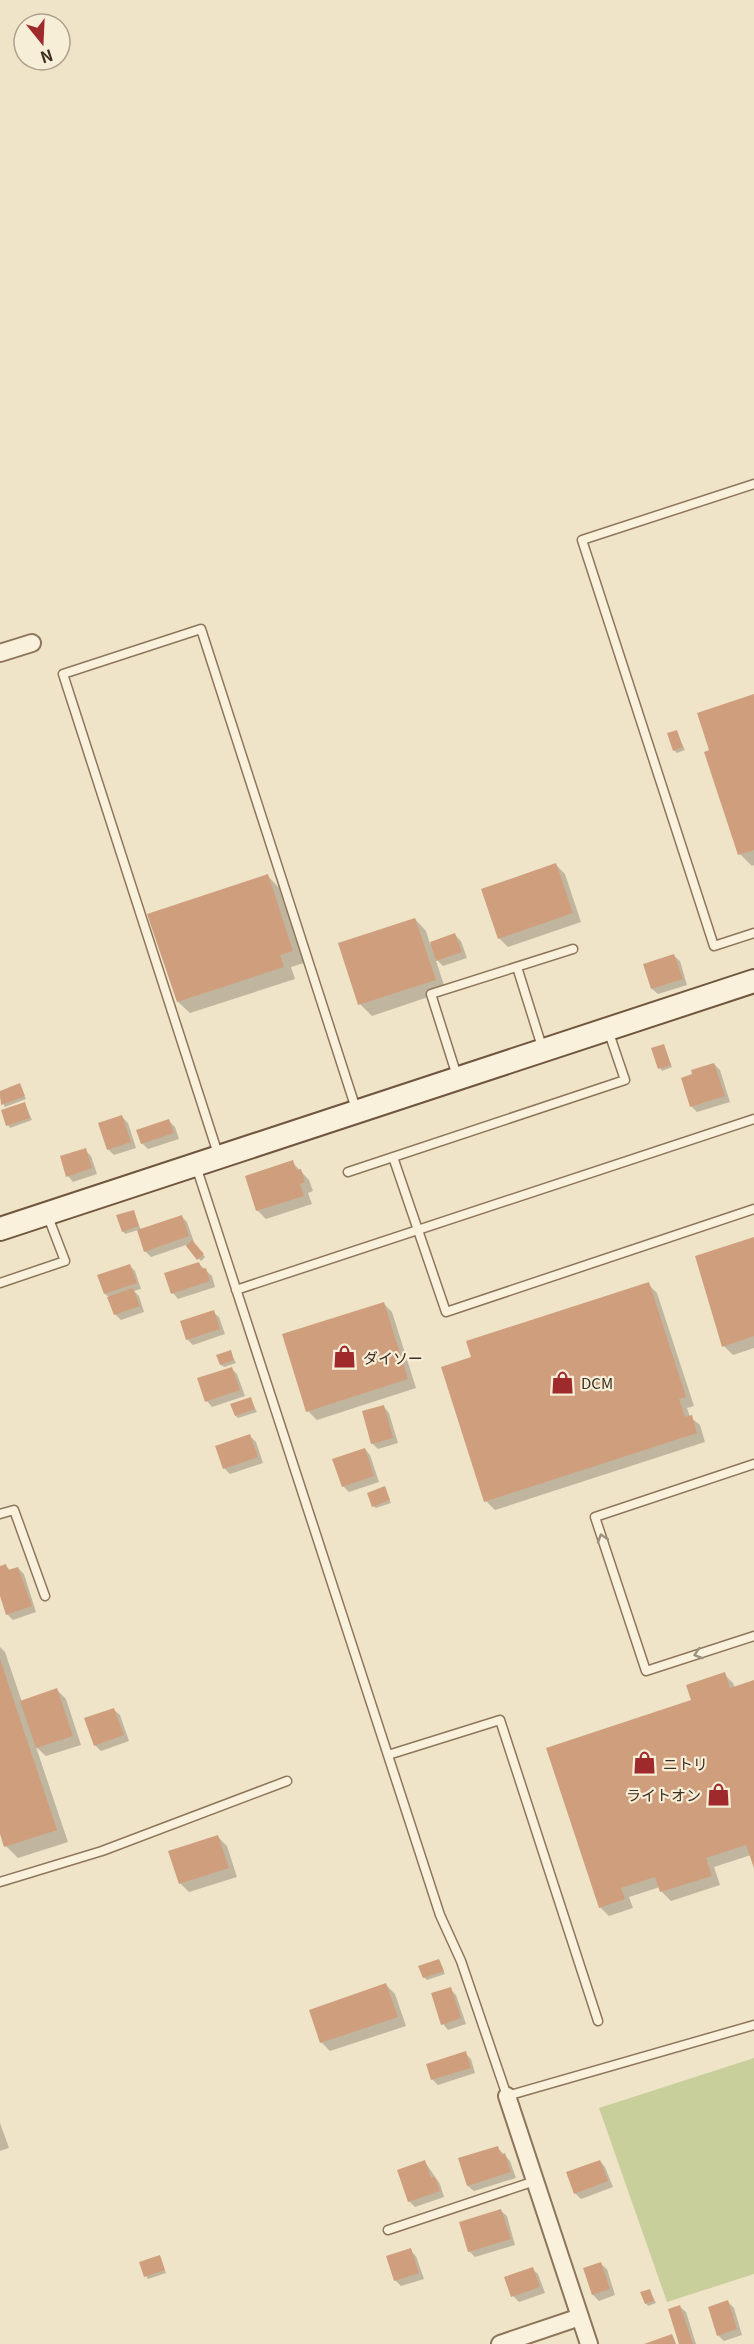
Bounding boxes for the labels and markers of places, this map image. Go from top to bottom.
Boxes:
shop icon: ダイソー [332,1344,358,1370]
place label: ダイソー [363,1347,423,1368]
shop icon: DCM [550,1369,576,1395]
place label: DCM [581,1372,613,1393]
shop icon: ニトリ [632,1750,658,1776]
place label: ニトリ [663,1753,708,1774]
shop icon: ライトオン [706,1781,732,1807]
place label: ライトオン [626,1784,701,1805]

